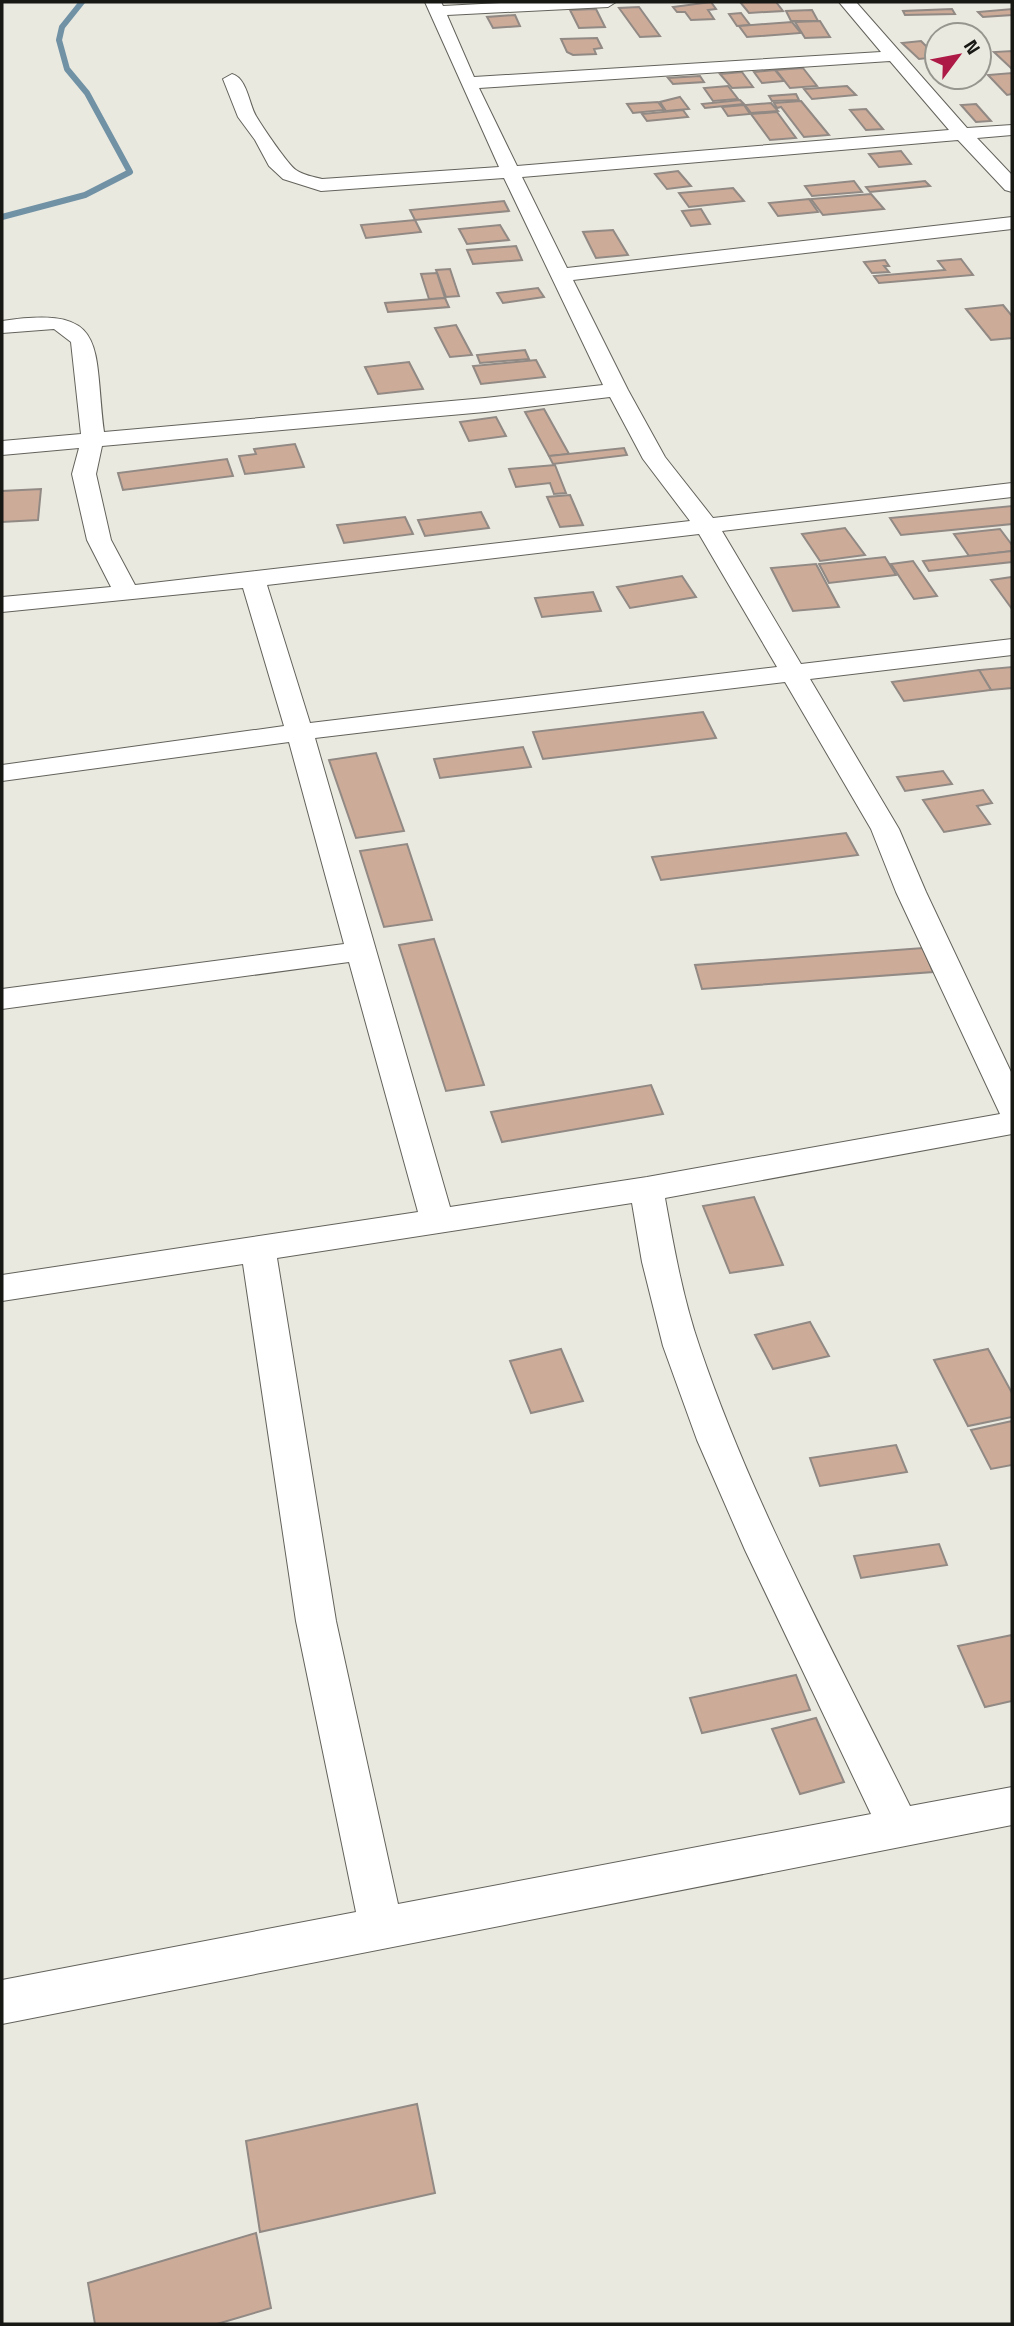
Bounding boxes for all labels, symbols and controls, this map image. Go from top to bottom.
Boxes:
north arrow [923,21,993,91]
text: N [957,33,989,60]

